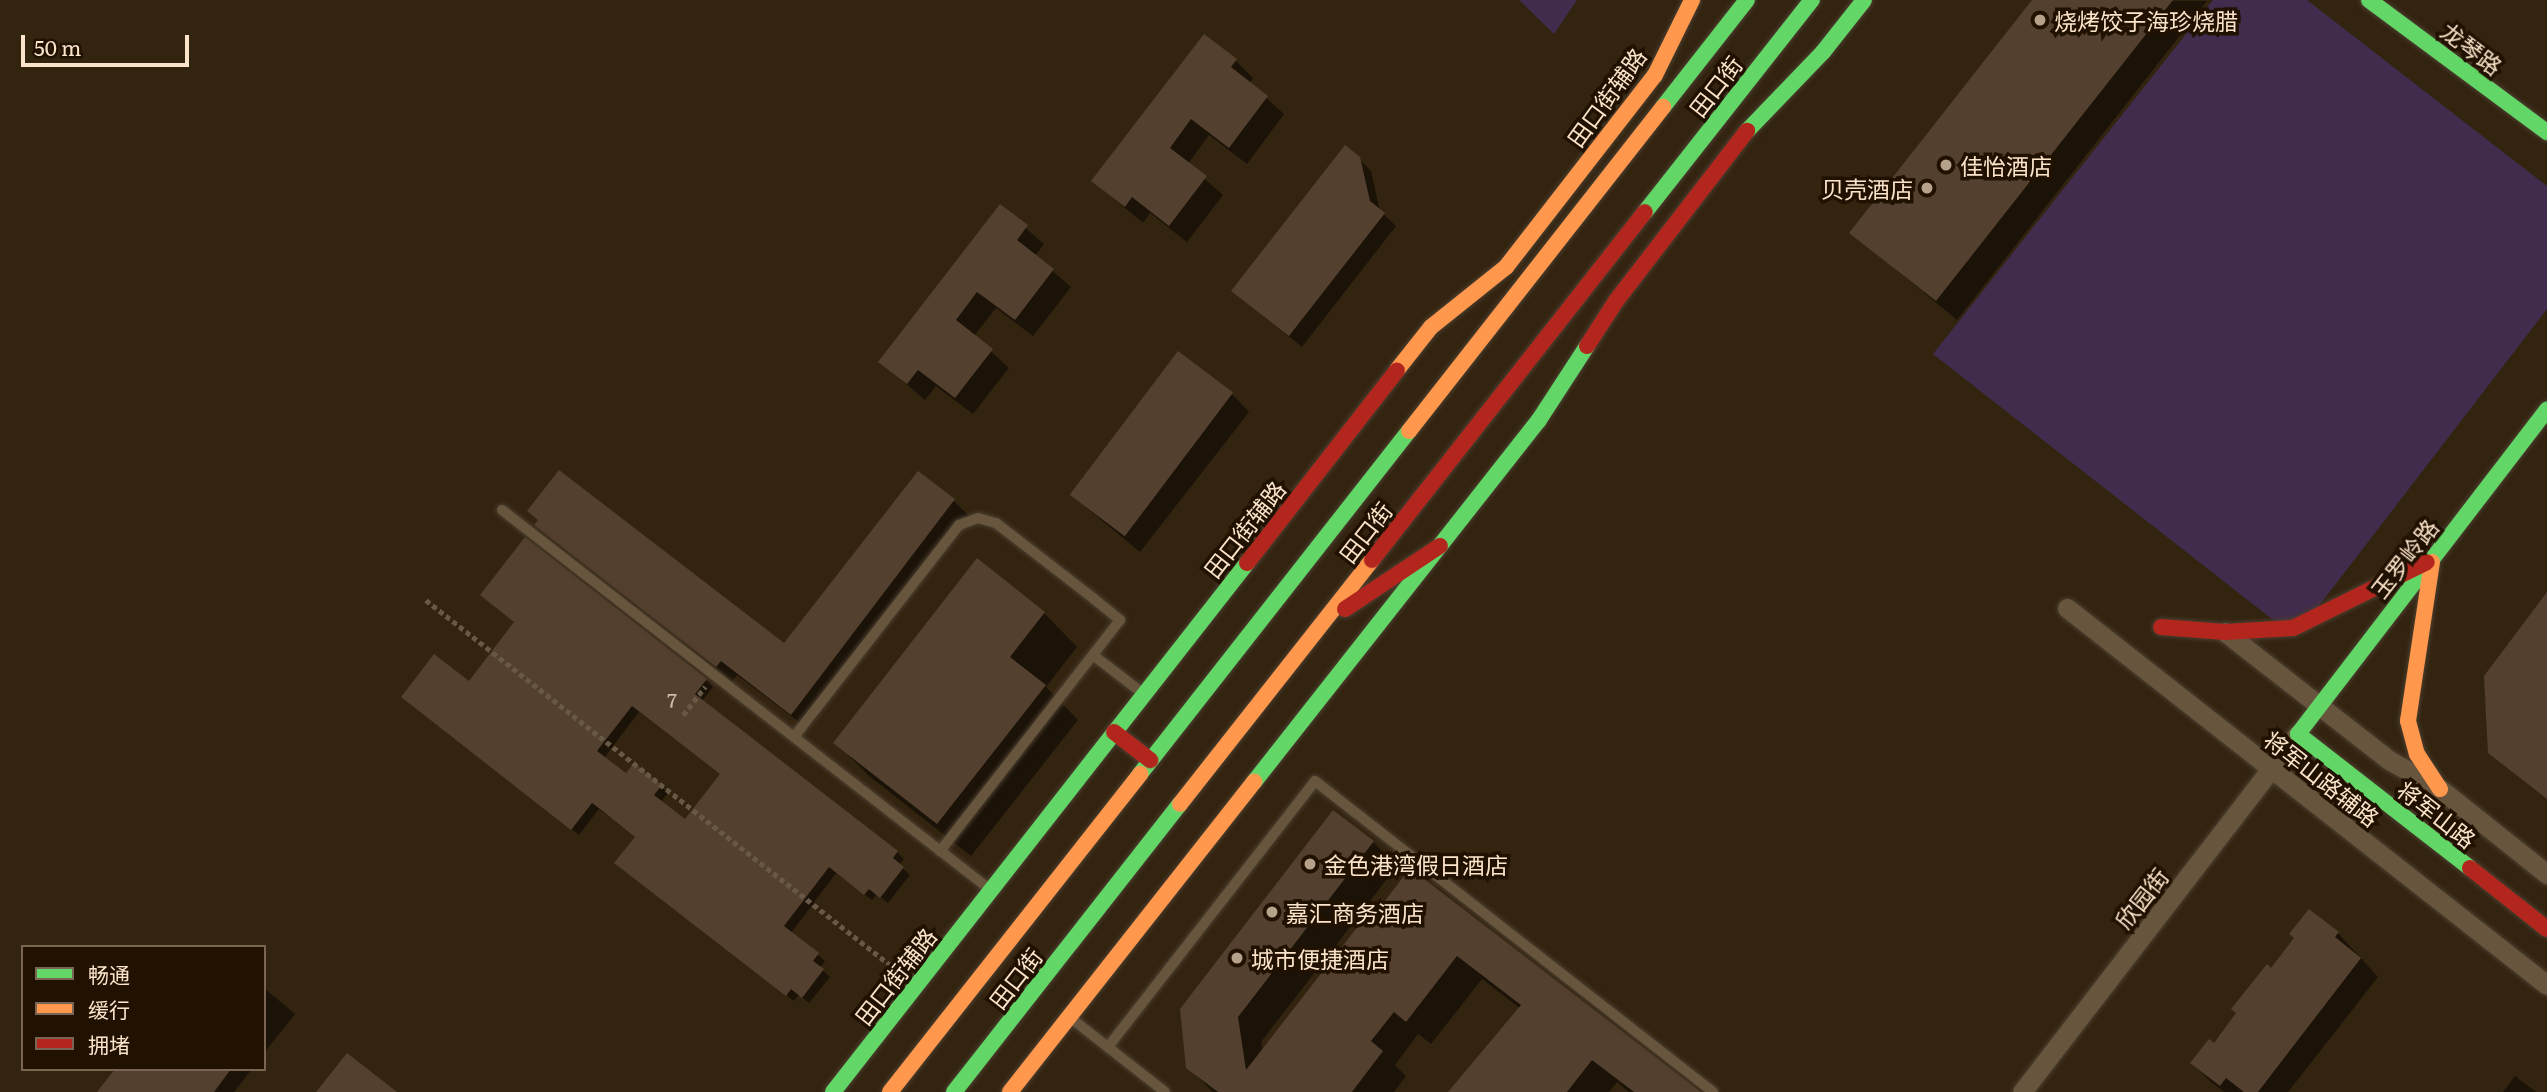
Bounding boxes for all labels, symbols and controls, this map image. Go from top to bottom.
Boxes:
place label: 烧烤饺子海珍烧腊 [2054,6,2238,34]
marker: 烧烤饺子海珍烧腊 [2032,12,2048,28]
street label: 龙琴路 [2436,16,2508,80]
scale bar [24,21,192,65]
text: 50 m [34,31,81,62]
street label: 田口街辅路 [1561,42,1651,152]
street label: 田口街 [1683,50,1747,122]
place label: 佳怡酒店 [1960,151,2052,179]
marker: 佳怡酒店 [1938,157,1954,173]
place label: 贝壳酒店 [1821,174,1913,202]
marker: 贝壳酒店 [1919,180,1935,196]
street label: 田口街辅路 [1198,475,1290,583]
street label: 田口街 [1333,496,1397,568]
street label: 玉罗岭路 [2365,513,2443,603]
house number: 7 [667,689,677,711]
street label: 将军山路辅路 [2259,725,2385,831]
street label: 将军山路 [2392,775,2482,853]
place label: 金色港湾假日酒店 [1324,850,1508,878]
marker: 金色港湾假日酒店 [1302,856,1318,872]
street label: 欣园街 [2109,862,2173,934]
place label: 嘉汇商务酒店 [1286,898,1424,926]
marker: 嘉汇商务酒店 [1264,904,1280,920]
street label: 田口街辅路 [849,922,941,1030]
street label: 田口街 [983,942,1047,1014]
place label: 城市便捷酒店 [1251,944,1389,972]
legend [21,945,266,1071]
marker: 城市便捷酒店 [1229,950,1245,966]
text: 畅通 [88,958,130,989]
text: 缓行 [88,993,130,1024]
text: 拥堵 [88,1028,130,1059]

